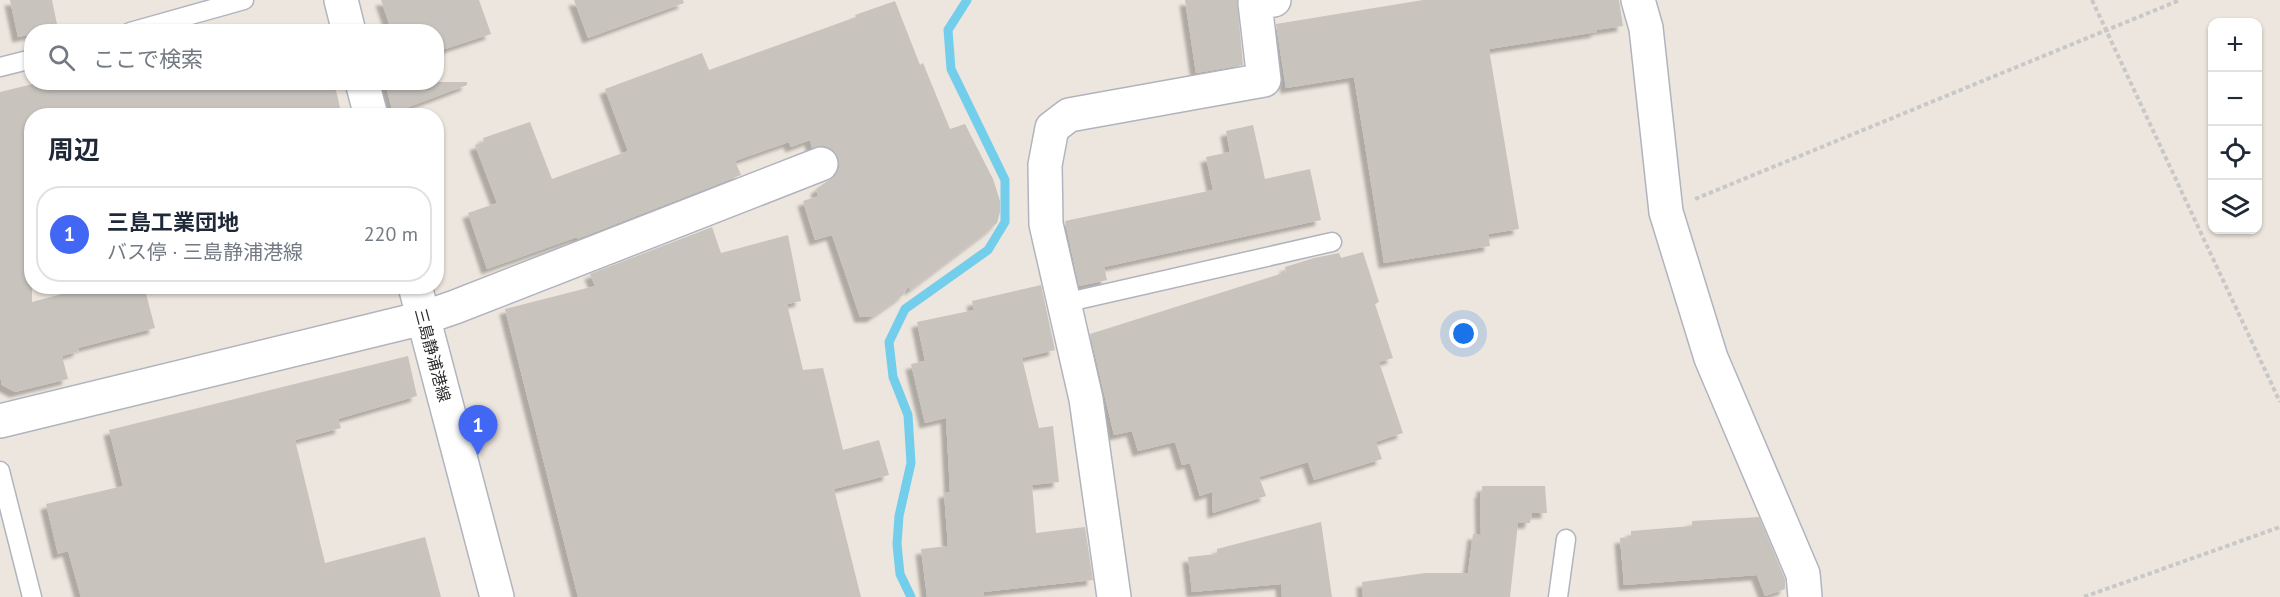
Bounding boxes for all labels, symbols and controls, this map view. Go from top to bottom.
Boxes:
map controls [2208,18,2262,234]
button: + [2208,18,2262,72]
search box [24,24,444,90]
icon: search [45,41,78,74]
text: ここで検索 [93,45,203,73]
button: − [2208,72,2262,126]
button: locate [2208,126,2262,180]
text: 周辺 [48,133,100,166]
button: layers [2208,180,2262,234]
text: 三島工業団地 [107,208,239,236]
text: 1 [64,221,75,247]
text: 220 m [364,221,418,247]
text: バス停 · 三島静浦港線 [107,239,303,265]
street label: 三島静浦港線 [411,306,455,404]
your location [1449,319,1478,348]
pin: 1 [458,406,498,455]

